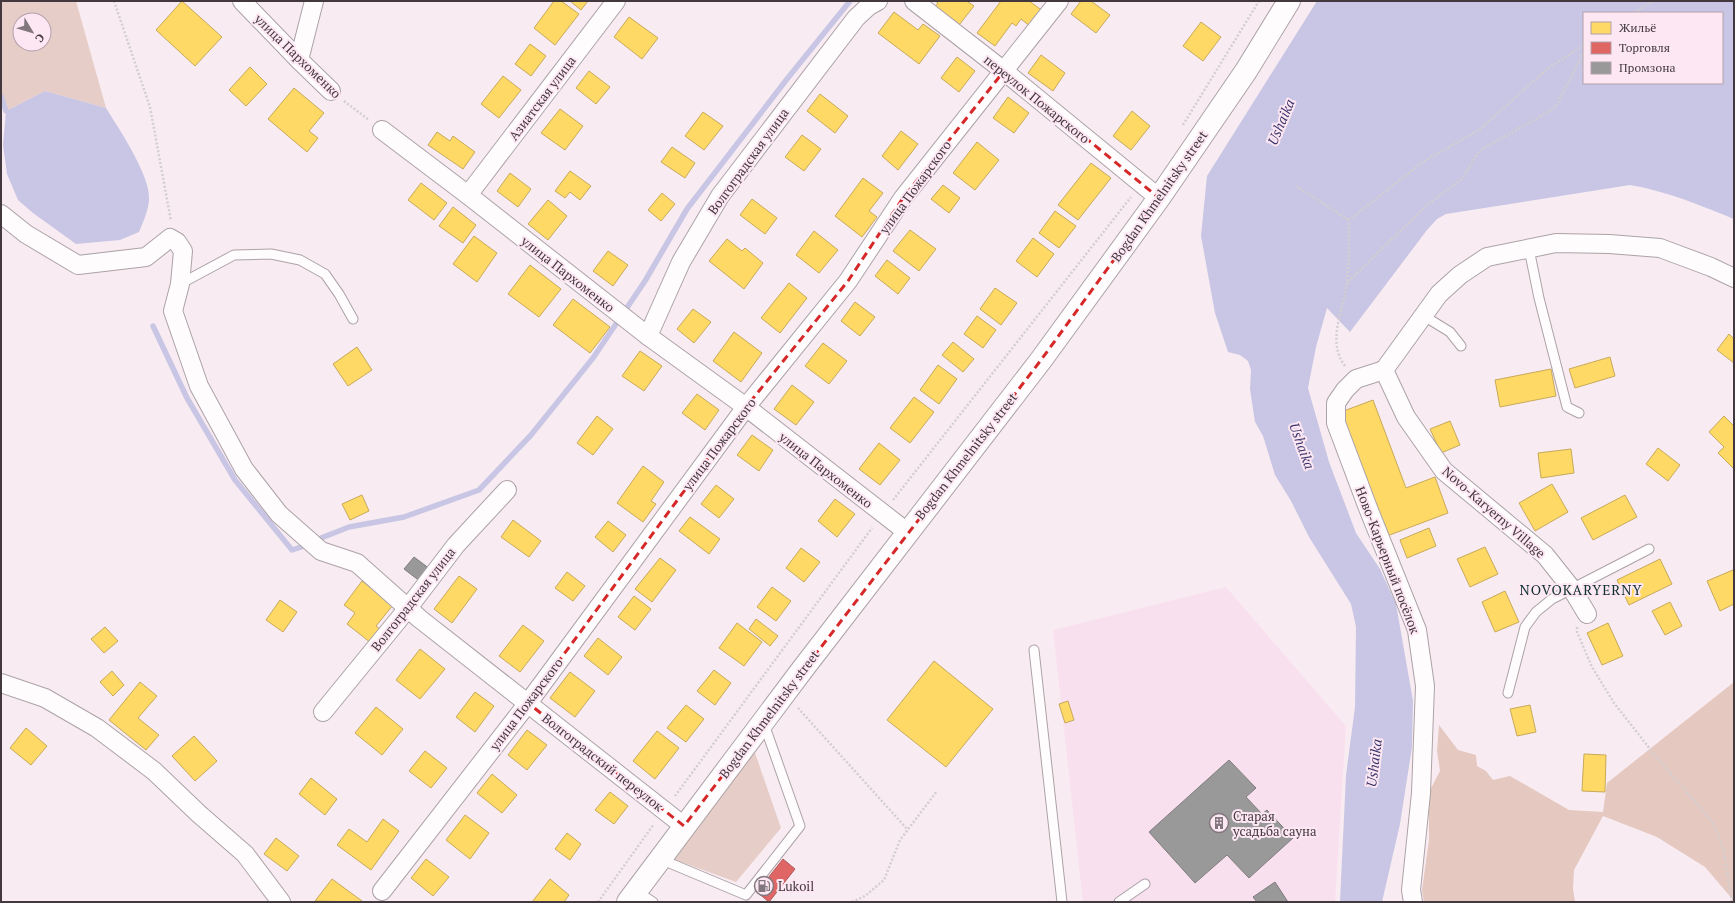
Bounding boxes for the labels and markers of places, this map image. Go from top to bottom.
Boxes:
place label: Старая усадьба сауна [1232,807,1317,840]
building icon: Старая усадьба сауна [1208,812,1230,834]
fuel station icon: Lukoil [753,875,775,897]
place label: Lukoil [778,877,814,895]

